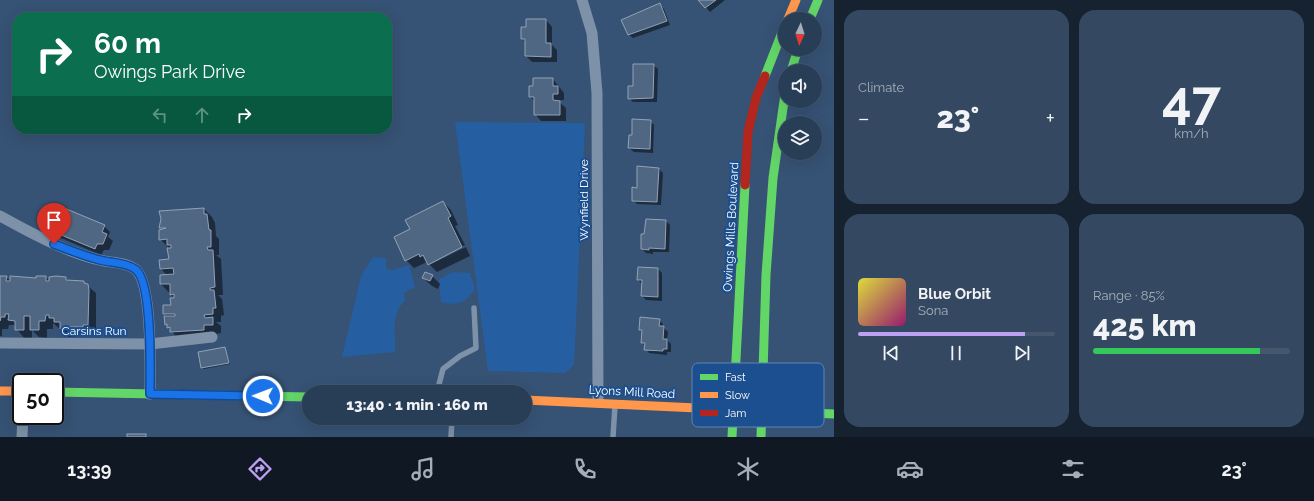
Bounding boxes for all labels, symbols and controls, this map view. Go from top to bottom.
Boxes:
north arrow [778,12,822,56]
map controls [778,12,822,160]
text: 60 m [94,27,161,60]
icon: right [28,28,80,80]
text: Owings Park Drive [94,61,245,82]
button: sound [778,64,822,108]
text: 47 [1162,69,1221,130]
text: Climate [858,80,904,95]
text: 23° [936,100,979,135]
icon: left [149,104,171,126]
icon: ahead [191,104,213,126]
icon: right [233,104,255,126]
text: − [858,105,870,131]
text: + [1046,105,1055,131]
button: layers [778,116,822,160]
text: km/h [1174,126,1209,141]
street label: Wynfield Drive [577,159,591,241]
street label: Owings Mills Boulevard [721,162,741,292]
pin [37,203,71,244]
icon: arrive [43,209,65,231]
text: Blue Orbit [918,285,991,303]
text: Range · 85% [1093,288,1165,303]
text: Sona [918,303,948,318]
text: 425 km [1093,308,1197,343]
street label: Carsins Run [61,324,127,338]
icon: previous [880,342,902,364]
icon: pause [945,342,967,364]
icon: next [1011,342,1033,364]
legend [692,363,824,427]
text: Fast [725,371,746,384]
speed limit sign: 50 [12,373,64,425]
position arrow [242,375,284,417]
street label: Lyons Mill Road [588,383,676,401]
text: Slow [725,389,750,402]
text: 13:40 · 1 min · 160 m [346,396,488,414]
text: Jam [725,407,746,420]
icon: directions [246,455,274,483]
icon: music [409,455,437,483]
icon: phone [571,455,599,483]
icon: climate [734,455,762,483]
icon: car [896,455,924,483]
icon: filters [1059,455,1087,483]
text: 13:39 [67,459,111,480]
text: 23° [1222,459,1247,480]

